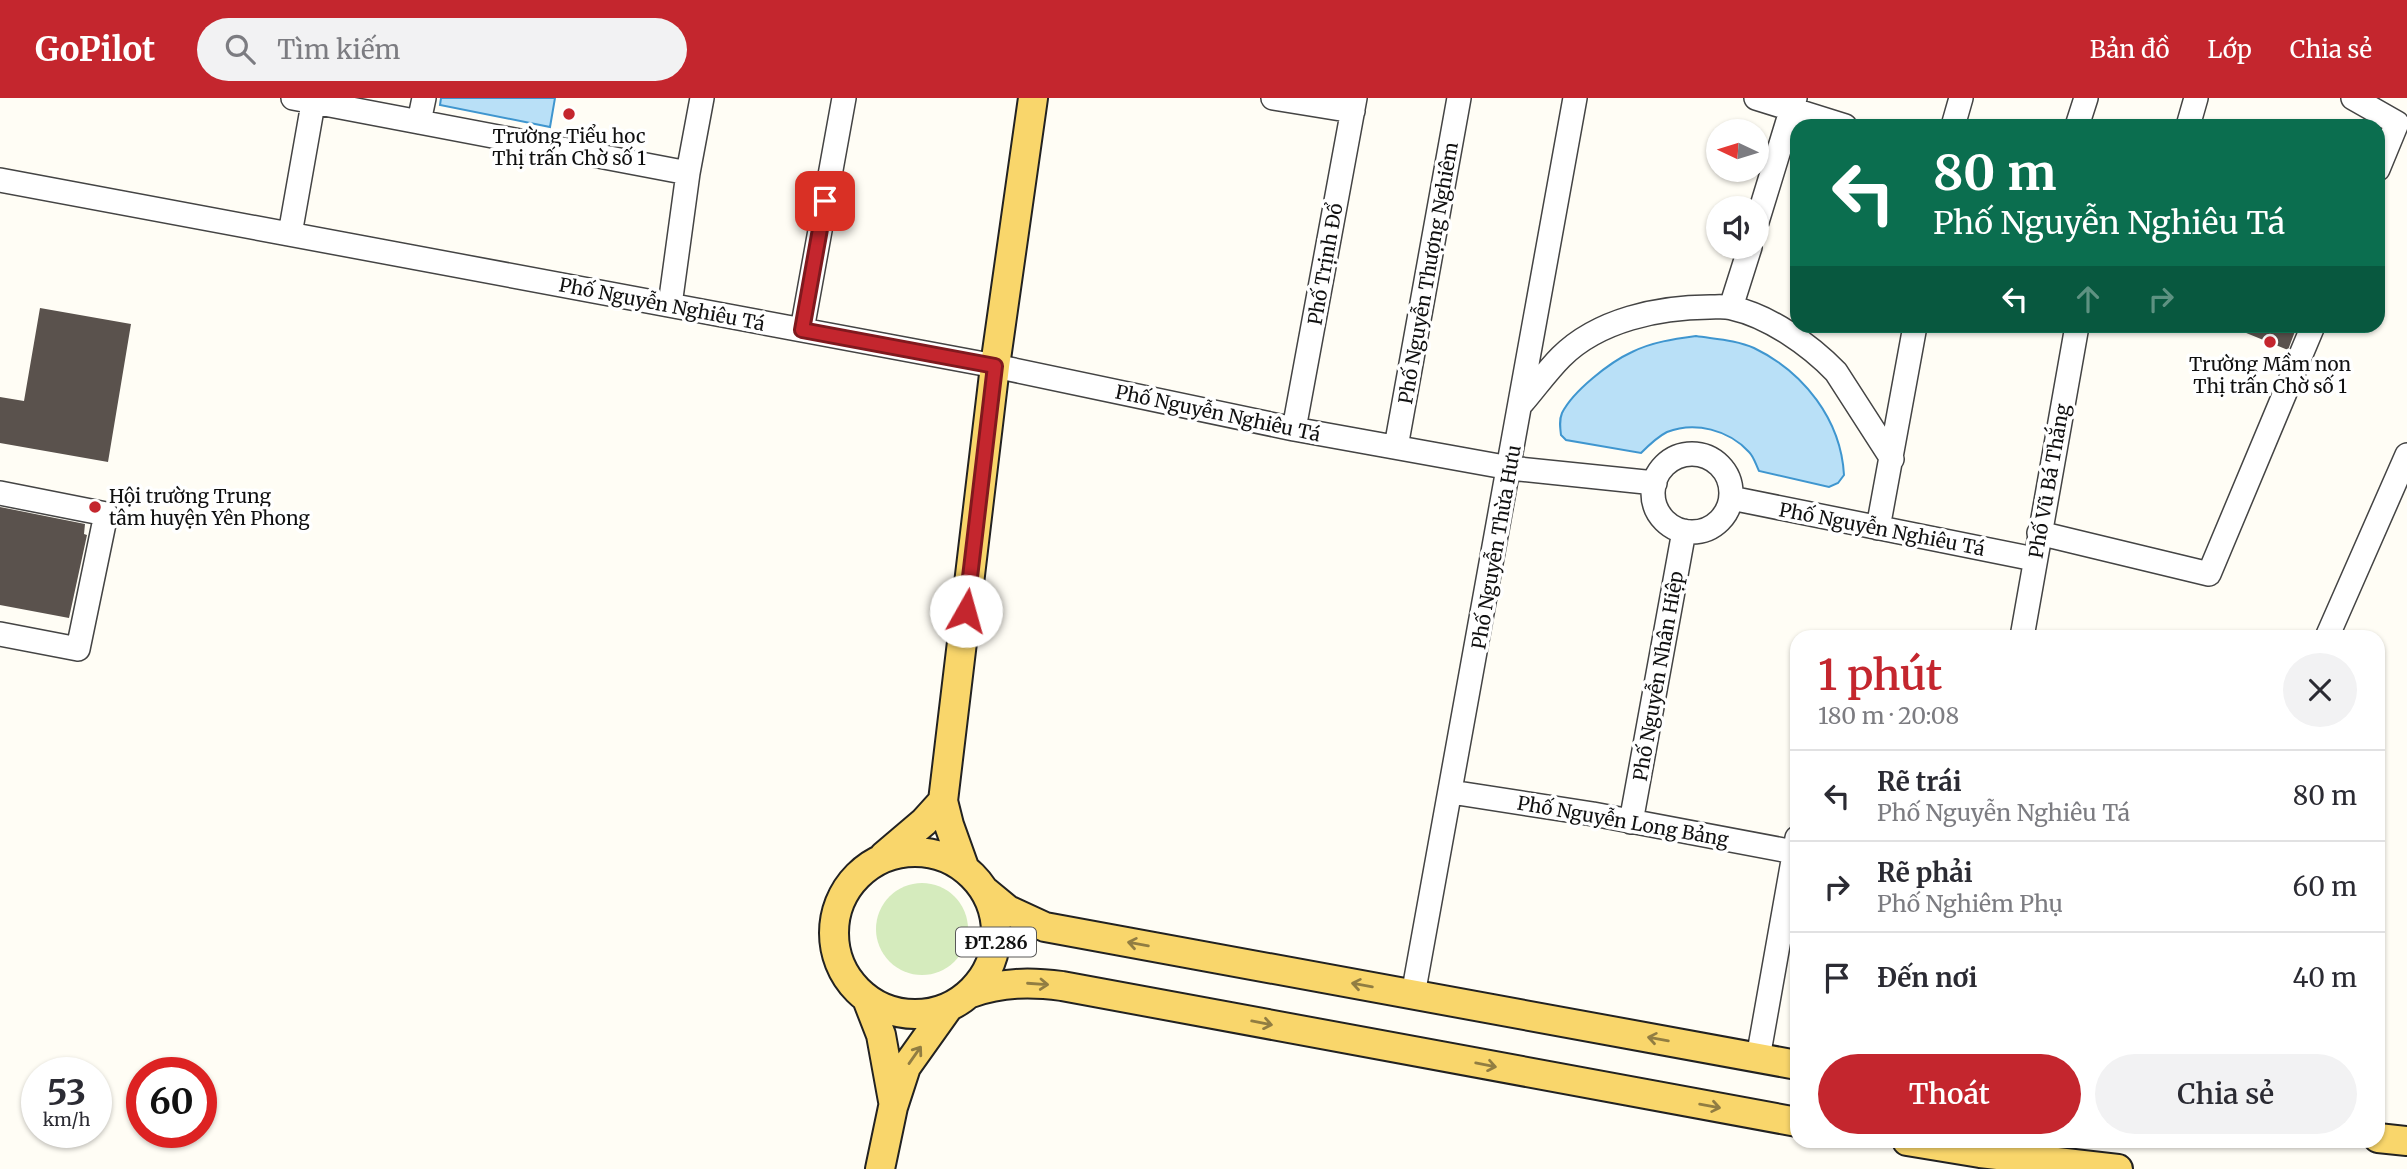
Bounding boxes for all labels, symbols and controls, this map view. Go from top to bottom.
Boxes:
search box [197,18,687,81]
text: GoPilot [35,29,155,70]
icon: search [221,30,259,68]
text: Tìm kiếm [277,33,400,66]
text: Bản đồ [2090,34,2170,65]
text: Lớp [2208,34,2252,65]
text: Chia sẻ [2290,34,2372,65]
marker: Trường Tiểu học Thị trấn Chờ số 1 [561,106,577,122]
north arrow [1706,119,1769,182]
map controls [1706,119,1769,259]
place label: Trường Tiểu học Thị trấn Chờ số 1 [492,124,646,170]
street label: Phố Nguyễn Thượng Nghiêm [1392,140,1463,406]
text: 80 m [1933,142,2056,203]
icon: left [1818,147,1909,238]
pin [795,171,855,231]
icon: arrive [806,182,844,220]
button: sound [1706,196,1769,259]
street label: Phố Trịnh Đổ [1302,201,1348,327]
text: Phố Nguyễn Nghiêu Tá [1933,203,2285,243]
street label: Phố Nguyễn Nghiêu Tá [557,271,767,336]
icon: left [1996,280,2034,318]
icon: ahead [2069,280,2107,318]
icon: right [2142,280,2180,318]
marker: Trường Mầm non Thị trấn Chờ số 1 [2262,334,2278,350]
place label: Trường Mầm non Thị trấn Chờ số 1 [2189,352,2351,398]
street label: Phố Nguyễn Nghiêu Tá [1113,379,1323,446]
street label: Phố Vũ Bá Thắng [2021,401,2074,560]
street label: Phố Nguyễn Thừa Hưu [1465,443,1526,651]
place label: Hội trường Trung tâm huyện Yên Phong [109,484,310,530]
street label: Phố Nguyễn Nghiêu Tá [1777,496,1987,561]
marker: Hội trường Trung tâm huyện Yên Phong [87,499,103,515]
street label: Phố Nguyễn Nhân Hiệp [1627,569,1688,783]
position arrow [929,574,1003,648]
text: 1 phút [1818,649,1942,701]
button: close [2283,653,2357,727]
text: 180 m · 20:08 [1818,701,1959,730]
text: Rẽ trái [1877,765,1962,798]
icon: left [1818,777,1856,815]
text: 80 m [2293,779,2357,812]
street label: Phố Nguyễn Long Bảng [1515,790,1731,851]
text: Phố Nguyễn Nghiêu Tá [1877,798,2130,827]
text: Rẽ phải [1877,856,1973,889]
icon: right [1818,868,1856,906]
text: 60 m [2293,870,2357,903]
text: Phố Nghiêm Phụ [1877,889,2063,918]
road number: ĐT.286 [956,928,1036,956]
one-way arrow [1127,937,1150,951]
icon: arrive [1818,959,1856,997]
text: Đến nơi [1877,961,1977,994]
text: 40 m [2293,961,2357,994]
one-way arrow [1027,977,1050,990]
one-way arrow [1351,978,1374,992]
one-way arrow [1250,1017,1273,1031]
one-way arrow [1647,1032,1670,1046]
one-way arrow [908,1046,922,1065]
button: Thoát [1818,1054,2081,1134]
button: Chia sẻ [2095,1054,2357,1134]
speed limit sign: 60 [126,1057,217,1148]
one-way arrow [1474,1059,1497,1072]
text: 53 [47,1071,86,1115]
one-way arrow [1698,1100,1721,1113]
text: km/h [43,1108,90,1131]

